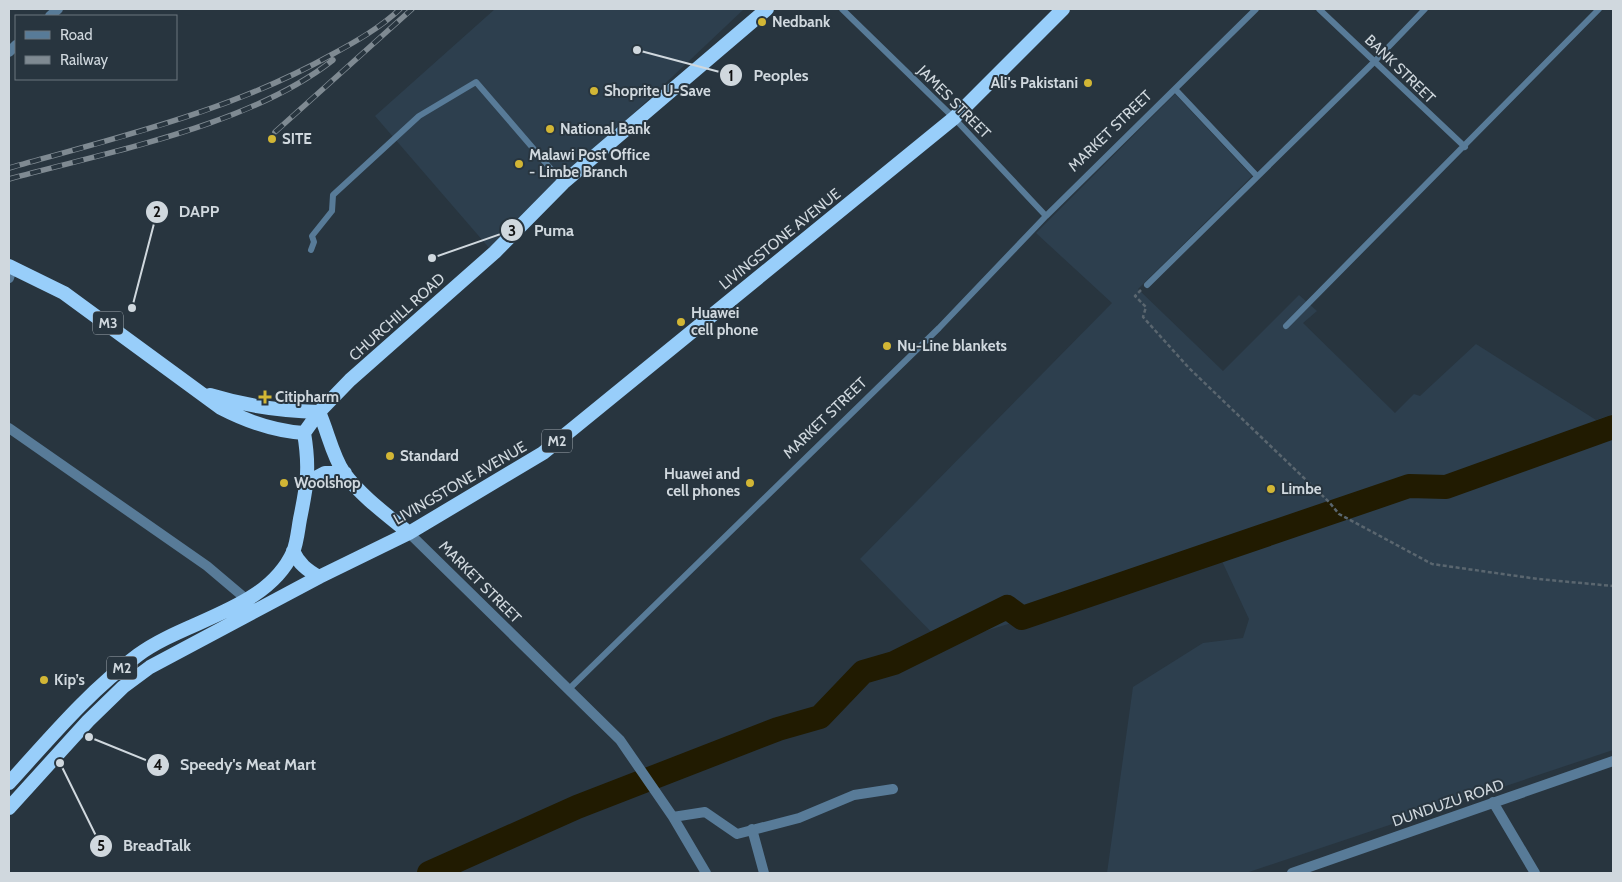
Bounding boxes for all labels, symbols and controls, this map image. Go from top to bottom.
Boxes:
place label: Nedbank [772,13,831,31]
legend [15,15,178,80]
marker: Nedbank [756,16,768,28]
text: Road [60,26,93,44]
street label: BANK STREET [1361,31,1439,107]
text: Railway [60,51,109,69]
callout: Peoples [719,60,819,91]
street label: JAMES STREET [913,61,994,142]
text: Peoples [754,66,809,85]
text: 1 [728,67,734,85]
place label: Ali's Pakistani [991,74,1078,92]
marker: Ali's Pakistani [1082,77,1094,89]
place label: Shoprite U-Save [604,82,711,100]
marker: Shoprite U-Save [588,85,600,97]
street label: MARKET STREET [1065,87,1155,175]
place label: National Bank [560,120,651,138]
marker: National Bank [544,123,556,135]
place label: SITE [282,130,312,148]
marker: SITE [266,133,278,145]
place label: Malawi Post Office - Limbe Branch [529,146,650,181]
marker: Malawi Post Office - Limbe Branch [513,158,525,170]
street label: LIVINGSTONE AVENUE [716,185,844,293]
callout: DAPP [144,196,230,227]
text: DAPP [179,202,220,221]
text: 2 [153,203,161,221]
callout: Puma [499,215,584,246]
text: Puma [534,221,574,240]
text: 3 [508,222,516,240]
street label: CHURCHILL ROAD [346,269,449,365]
place label: Huawei cell phone [691,304,758,339]
road number: M3 [93,312,123,334]
marker: Huawei cell phone [675,316,687,328]
place label: Nu-Line blankets [897,337,1007,355]
marker: Nu-Line blankets [881,340,893,352]
street label: MARKET STREET [780,374,870,462]
place label: Citipharm [275,388,339,406]
marker: Citipharm [259,391,271,403]
road number: M2 [542,430,572,452]
street label: LIVINGSTONE AVENUE [390,437,530,529]
place label: Standard [400,447,459,465]
marker: Standard [384,450,396,462]
place label: Huawei and cell phones [664,465,740,500]
place label: Woolshop [294,474,361,492]
marker: Woolshop [278,477,290,489]
marker: Huawei and cell phones [744,477,756,489]
place label: Limbe [1281,480,1322,498]
marker: Limbe [1265,483,1277,495]
street label: MARKET STREET [435,537,525,627]
road number: M2 [107,656,137,680]
place label: Kip’s [54,671,85,689]
marker: Kip’s [38,674,50,686]
callout: Speedy's Meat Mart [145,749,326,780]
text: Speedy's Meat Mart [180,755,316,774]
text: 4 [153,756,163,774]
street label: DUNDUZU ROAD [1390,775,1506,831]
callout: BreadTalk [88,830,201,861]
text: BreadTalk [123,836,191,855]
text: 5 [97,837,105,855]

